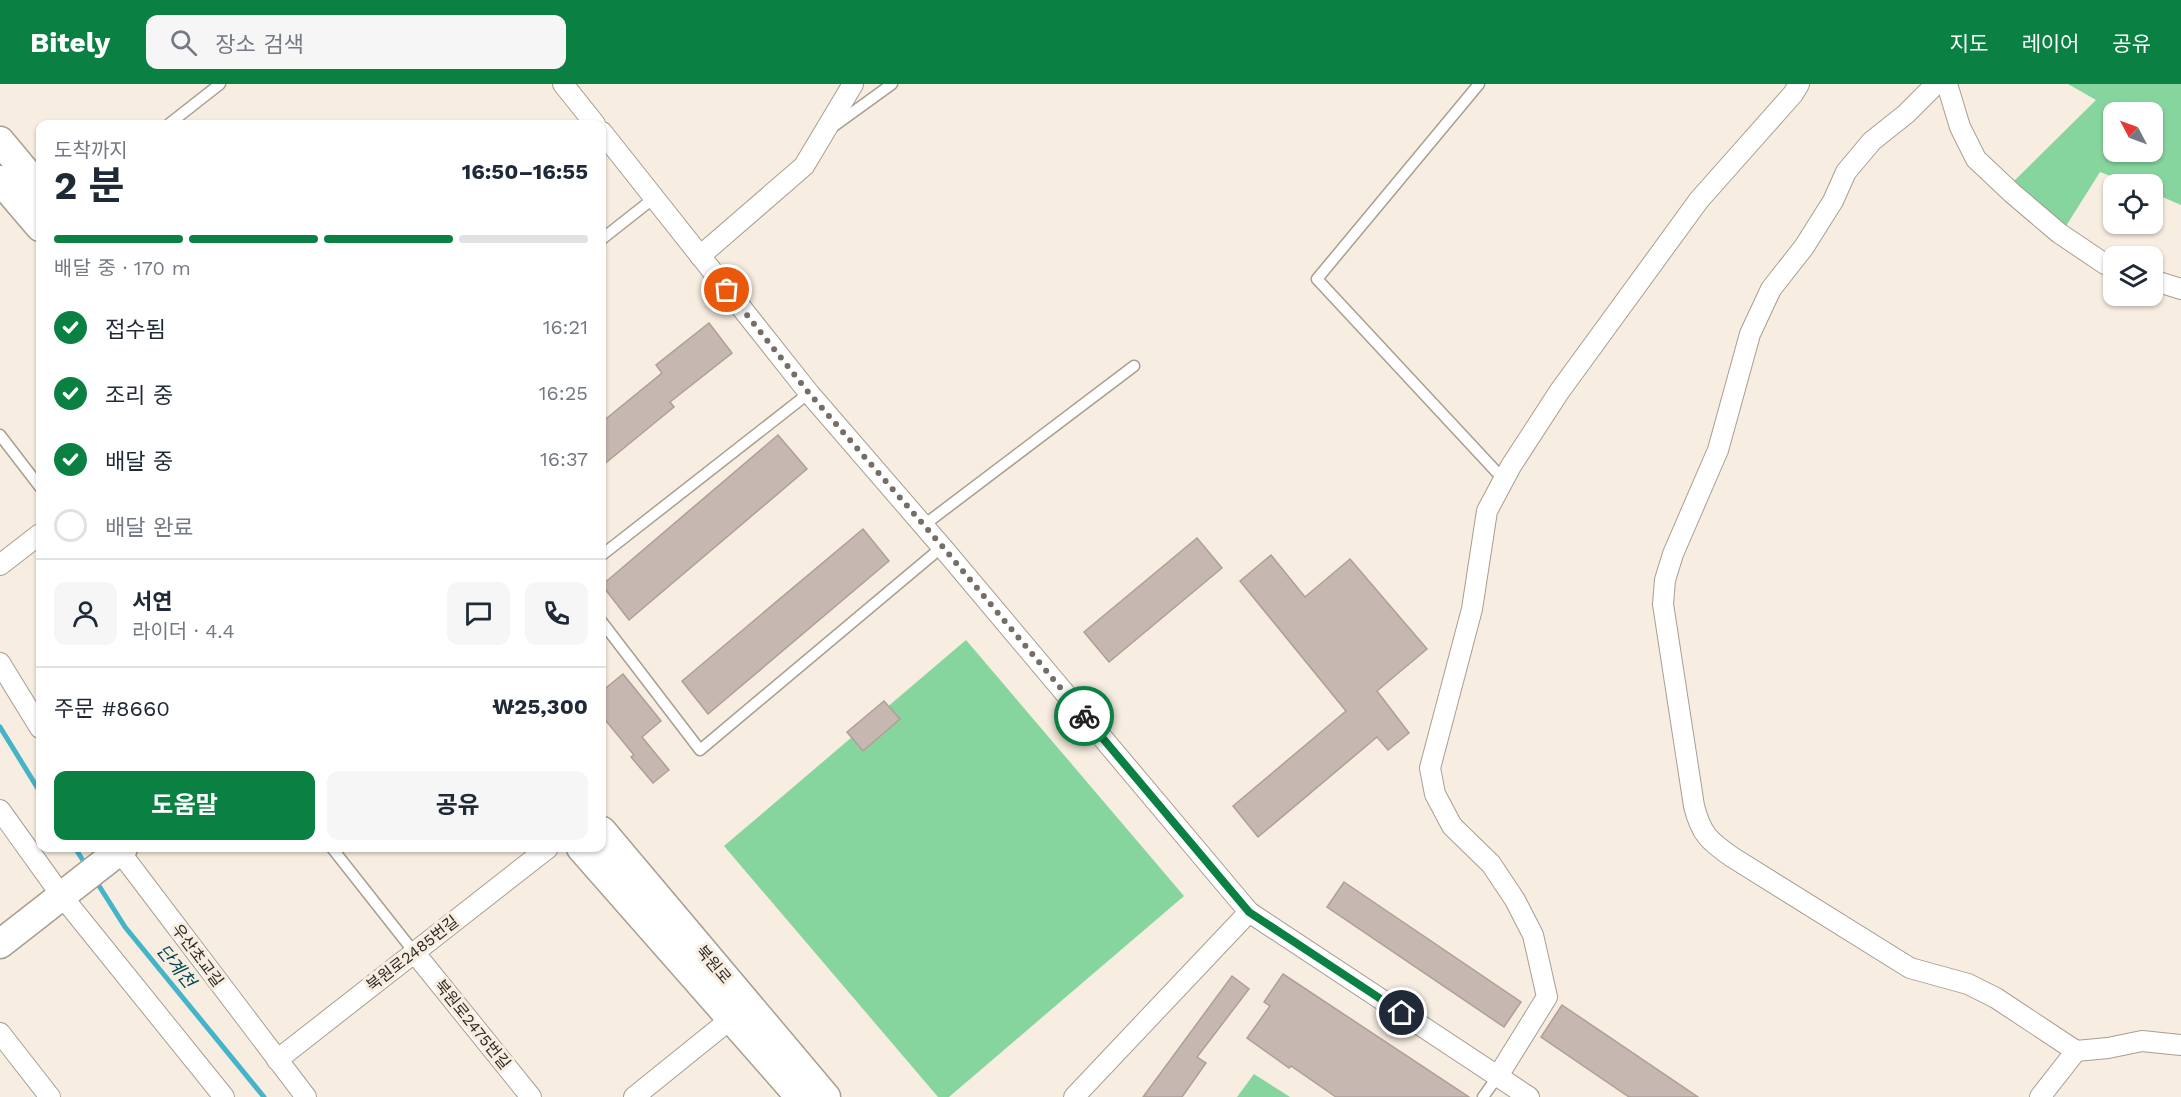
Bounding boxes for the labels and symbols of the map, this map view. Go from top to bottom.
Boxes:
north arrow [2103,102,2163,162]
pin [701,264,752,315]
courier [1054,686,1114,746]
street label: 북원로2485번길 [363,912,462,995]
street label: 우산초교길 [168,920,227,990]
water label: 단계천 [153,940,202,993]
street label: 북원로 [692,941,735,988]
street label: 북원로2475번길 [431,976,515,1073]
pin [1376,987,1427,1038]

